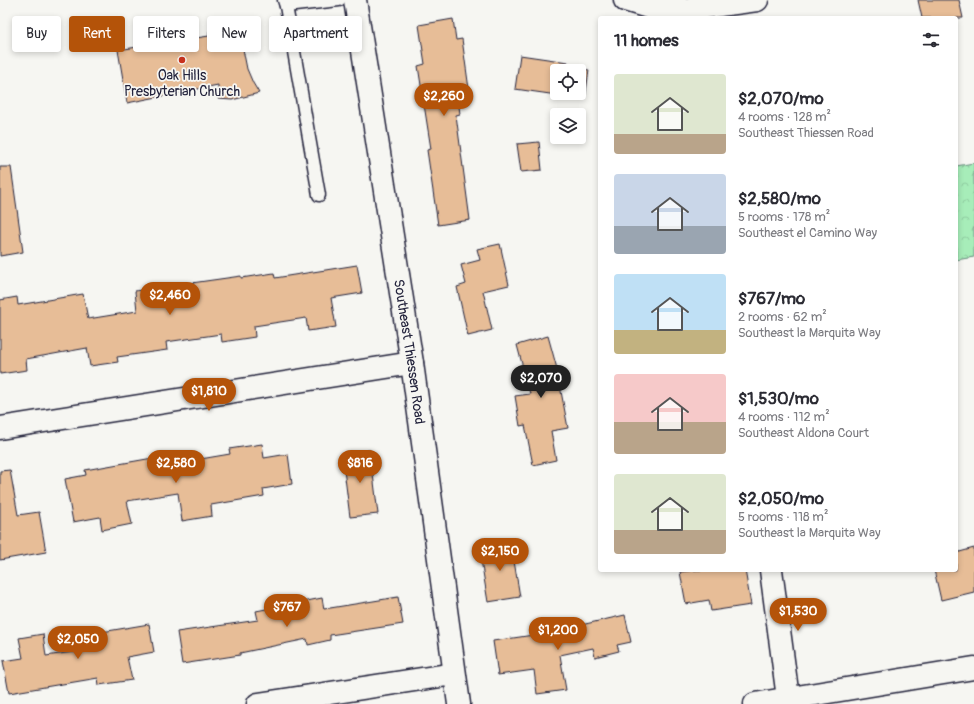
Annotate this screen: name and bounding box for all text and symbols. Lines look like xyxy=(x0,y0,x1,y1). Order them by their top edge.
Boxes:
chip: Buy xyxy=(12,16,61,52)
chip: Rent xyxy=(69,16,125,52)
chip: Filters xyxy=(133,16,199,52)
chip: New xyxy=(207,16,261,52)
chip: Apartment xyxy=(269,16,362,52)
icon: filters xyxy=(920,29,942,51)
text: 11 homes xyxy=(614,30,679,51)
marker: Oak Hills Presbyterian Church xyxy=(177,55,187,65)
map controls xyxy=(550,64,586,144)
button: locate xyxy=(550,64,586,100)
place label: Oak Hills Presbyterian Church xyxy=(124,67,240,100)
pin: $2,260 xyxy=(411,83,477,117)
text: $2,260 xyxy=(423,88,465,104)
text: $2,070/mo xyxy=(738,88,824,109)
icon: home xyxy=(646,90,694,138)
button: layers xyxy=(550,108,586,144)
text: 4 rooms · 128 m² xyxy=(738,109,831,125)
text: Southeast Thiessen Road xyxy=(738,125,874,141)
text: $2,580/mo xyxy=(738,188,821,209)
icon: home xyxy=(646,190,694,238)
text: 5 rooms · 178 m² xyxy=(738,209,830,225)
text: Southeast el Camino Way xyxy=(738,225,877,241)
street label: Southeast Thiessen Road xyxy=(390,278,428,426)
pin: $2,460 xyxy=(137,282,203,316)
text: $2,460 xyxy=(149,287,191,303)
text: $767/mo xyxy=(738,288,805,309)
icon: home xyxy=(646,290,694,338)
text: 2 rooms · 62 m² xyxy=(738,309,827,325)
text: Southeast la Marquita Way xyxy=(738,325,881,341)
pin: $2,070 xyxy=(508,365,574,399)
text: $2,070 xyxy=(520,370,562,386)
pin: $1,810 xyxy=(176,378,242,412)
text: $1,810 xyxy=(191,383,227,399)
text: $1,530/mo xyxy=(738,388,819,409)
icon: home xyxy=(646,390,694,438)
text: 4 rooms · 112 m² xyxy=(738,409,830,425)
text: Southeast Aldona Court xyxy=(738,425,869,441)
pin: $2,580 xyxy=(143,450,209,484)
pin: $816 xyxy=(336,450,384,484)
text: $2,580 xyxy=(156,455,196,471)
text: $816 xyxy=(347,455,373,471)
text: $2,050/mo xyxy=(738,488,824,509)
icon: home xyxy=(646,490,694,538)
text: 5 rooms · 118 m² xyxy=(738,509,828,525)
text: Southeast la Marquita Way xyxy=(738,525,881,541)
pin: $2,150 xyxy=(467,538,533,572)
text: $2,150 xyxy=(481,543,519,559)
pin: $767 xyxy=(263,594,311,628)
pin: $1,530 xyxy=(765,598,831,632)
text: $767 xyxy=(273,599,301,615)
text: $1,530 xyxy=(779,603,817,619)
pin: $1,200 xyxy=(525,617,591,651)
text: $1,200 xyxy=(538,622,578,638)
pin: $2,050 xyxy=(45,626,111,660)
text: $2,050 xyxy=(57,631,99,647)

